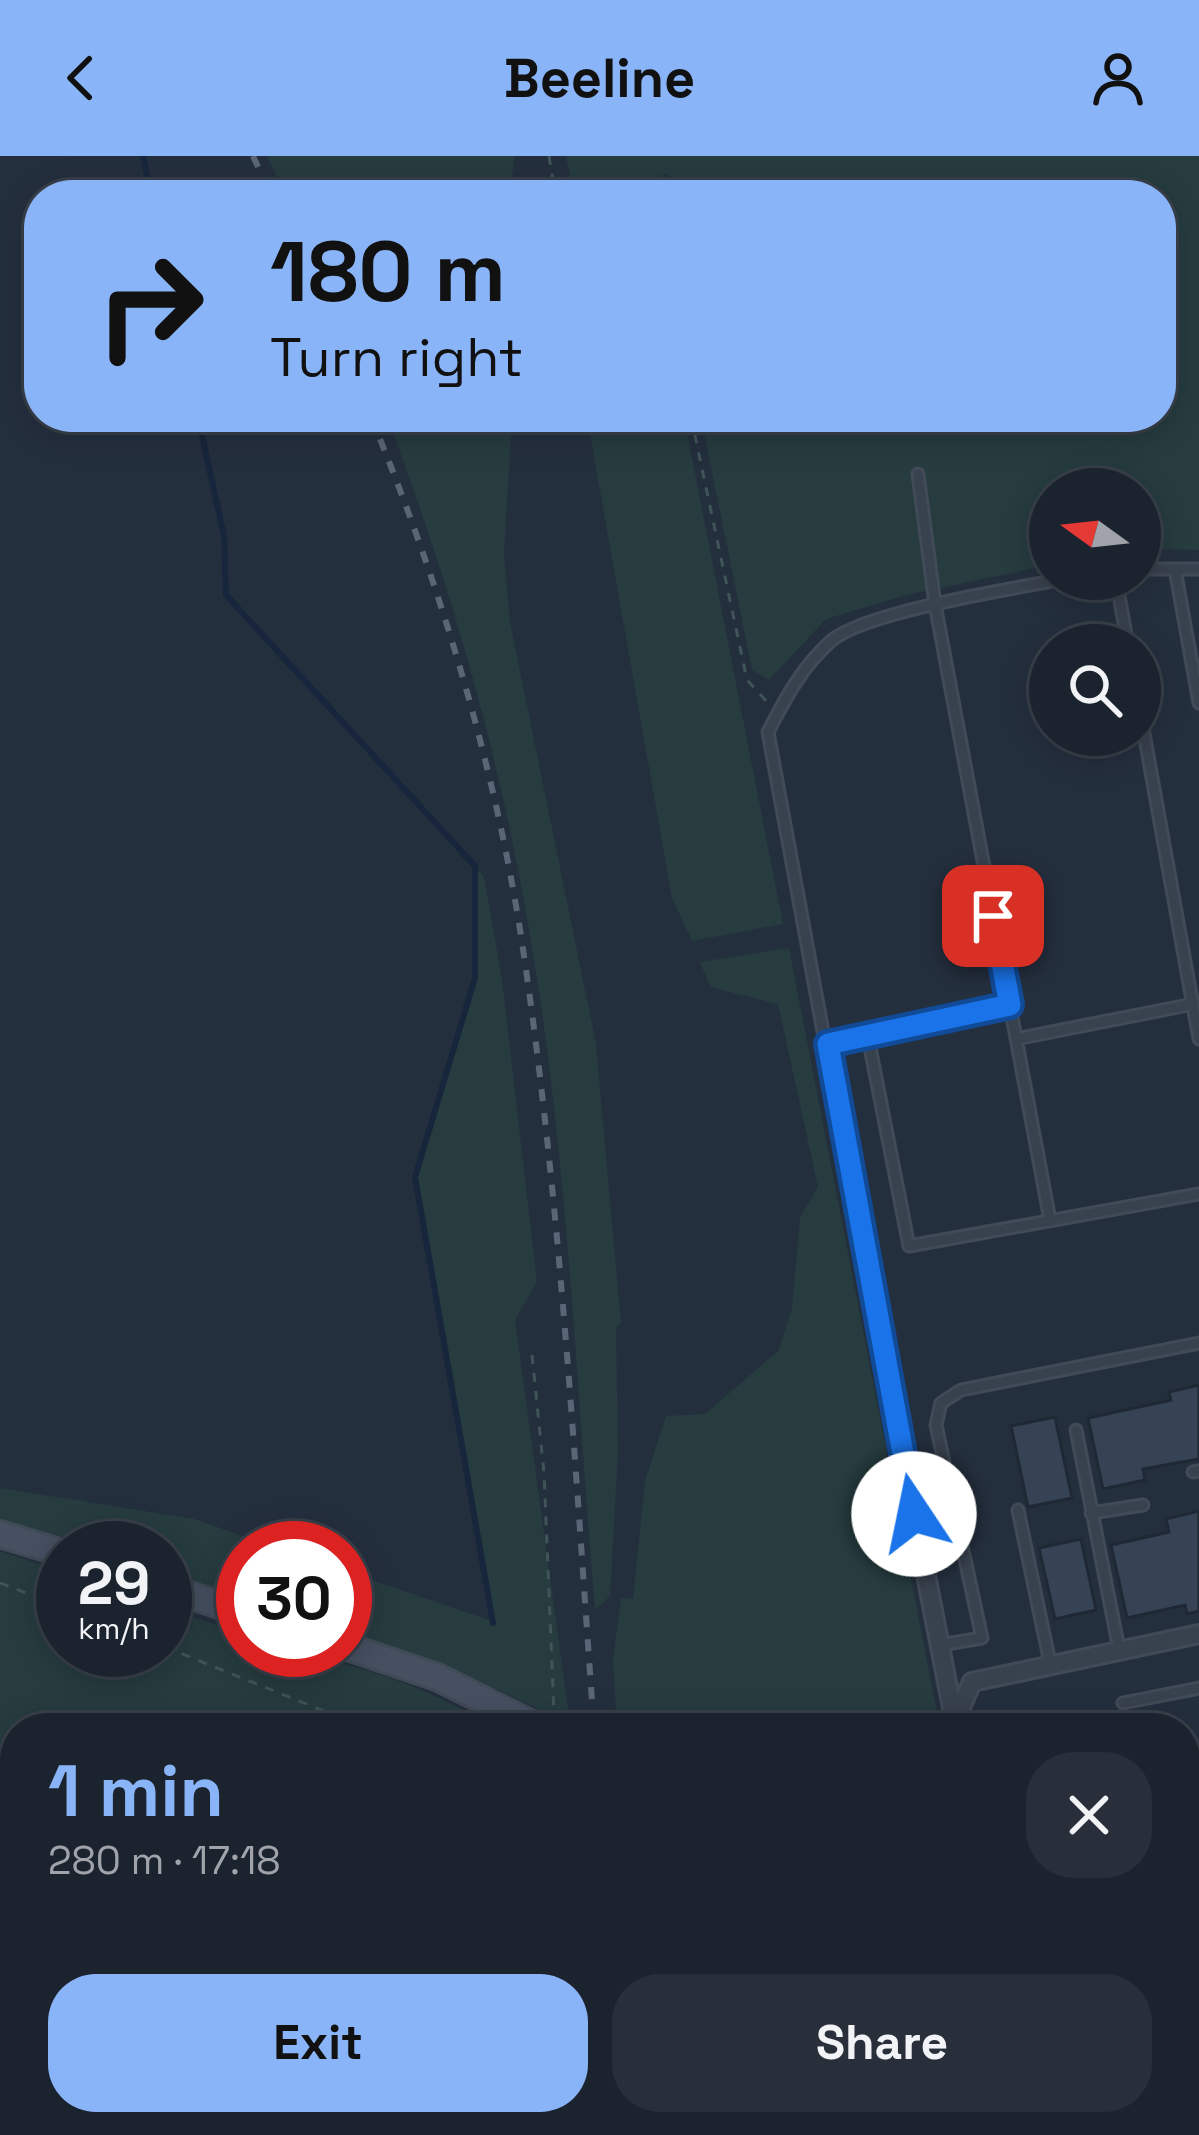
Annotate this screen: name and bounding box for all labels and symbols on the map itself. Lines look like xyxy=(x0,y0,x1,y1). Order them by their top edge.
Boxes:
north arrow xyxy=(1029,468,1161,600)
pin xyxy=(942,865,1044,967)
position arrow xyxy=(851,1451,977,1577)
speed limit sign: 30 xyxy=(216,1521,372,1677)

